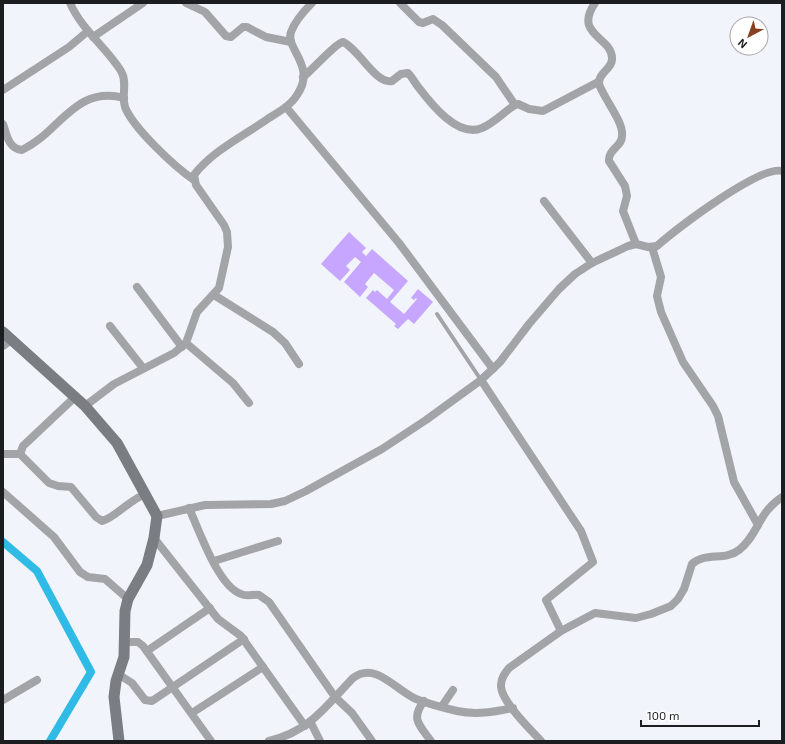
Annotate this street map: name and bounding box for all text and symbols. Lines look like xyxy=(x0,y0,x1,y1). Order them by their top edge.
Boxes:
north arrow xyxy=(729,16,769,56)
text: N xyxy=(735,36,749,51)
scale bar xyxy=(641,702,759,728)
text: 100 m xyxy=(647,708,679,722)

